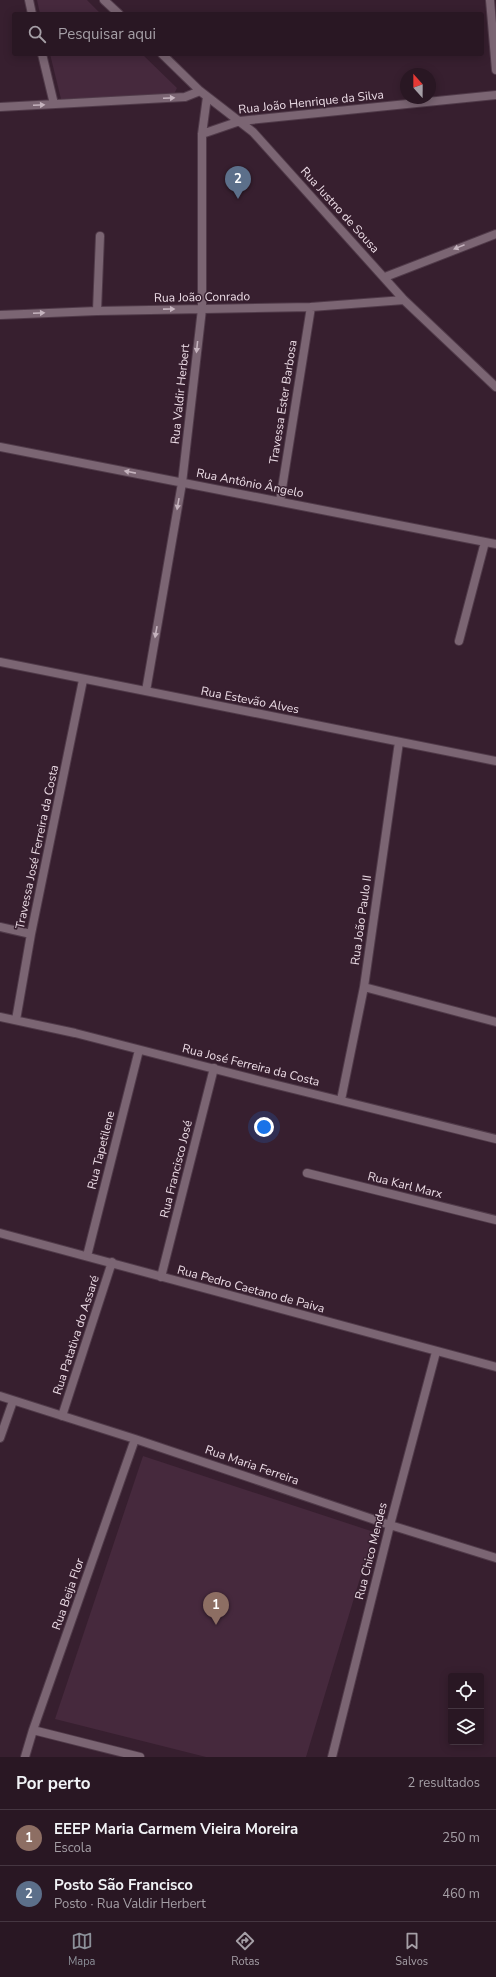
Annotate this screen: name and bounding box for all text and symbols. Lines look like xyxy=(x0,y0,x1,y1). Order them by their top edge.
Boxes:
search box xyxy=(12,12,484,56)
icon: search xyxy=(26,23,48,45)
text: Pesquisar aqui xyxy=(58,24,156,44)
north arrow xyxy=(400,68,436,104)
street label: Rua João Henrique da Silva xyxy=(238,86,384,118)
one-way arrow xyxy=(163,94,175,101)
one-way arrow xyxy=(33,101,45,108)
street label: Rua Justno de Sousa xyxy=(297,164,383,256)
pin: 2 xyxy=(225,166,251,199)
one-way arrow xyxy=(453,245,465,251)
street label: Rua João Conrado xyxy=(154,288,251,306)
one-way arrow xyxy=(163,306,176,312)
one-way arrow xyxy=(33,310,46,316)
street label: Travessa Ester Barbosa xyxy=(265,339,301,465)
one-way arrow xyxy=(194,341,200,353)
street label: Rua Valdir Herbert xyxy=(167,342,193,445)
street label: Rua Antônio Ângelo xyxy=(195,465,305,501)
one-way arrow xyxy=(124,469,136,475)
one-way arrow xyxy=(175,498,181,510)
one-way arrow xyxy=(153,626,159,638)
street label: Rua Estevão Alves xyxy=(199,683,301,717)
street label: Travessa José Ferreira da Costa xyxy=(12,764,62,930)
street label: Rua João Paulo II xyxy=(347,874,375,966)
street label: Rua José Ferreira da Costa xyxy=(181,1040,321,1090)
street label: Rua Tapetilene xyxy=(84,1109,118,1191)
your location xyxy=(254,1117,274,1137)
street label: Rua Francisco José xyxy=(156,1119,196,1219)
street label: Rua Karl Marx xyxy=(366,1168,445,1202)
street label: Rua Pedro Caetano de Paiva xyxy=(176,1262,326,1316)
street label: Rua Patativa do Assaré xyxy=(49,1273,103,1397)
street label: Rua Maria Ferreira xyxy=(203,1441,301,1489)
street label: Rua Chico Mendes xyxy=(351,1500,391,1601)
street label: Rua Beija Flor xyxy=(48,1555,88,1632)
pin: 1 xyxy=(203,1592,229,1625)
map controls xyxy=(448,1673,484,1745)
button: locate xyxy=(448,1673,484,1709)
button: layers xyxy=(448,1709,484,1745)
text: Por perto xyxy=(16,1772,91,1795)
text: 2 resultados xyxy=(408,1774,480,1792)
text: EEEP Maria Carmem Vieira Moreira xyxy=(54,1819,298,1839)
text: 1 xyxy=(25,1829,33,1847)
text: 250 m xyxy=(442,1829,480,1847)
text: Escola xyxy=(54,1839,92,1857)
text: Posto São Francisco xyxy=(54,1875,193,1895)
text: 2 xyxy=(25,1885,33,1903)
text: 460 m xyxy=(442,1885,480,1903)
text: Posto · Rua Valdir Herbert xyxy=(54,1895,206,1913)
tab: Mapa xyxy=(68,1930,95,1969)
tab: Rotas xyxy=(231,1930,260,1969)
tab: Salvos xyxy=(395,1930,428,1969)

